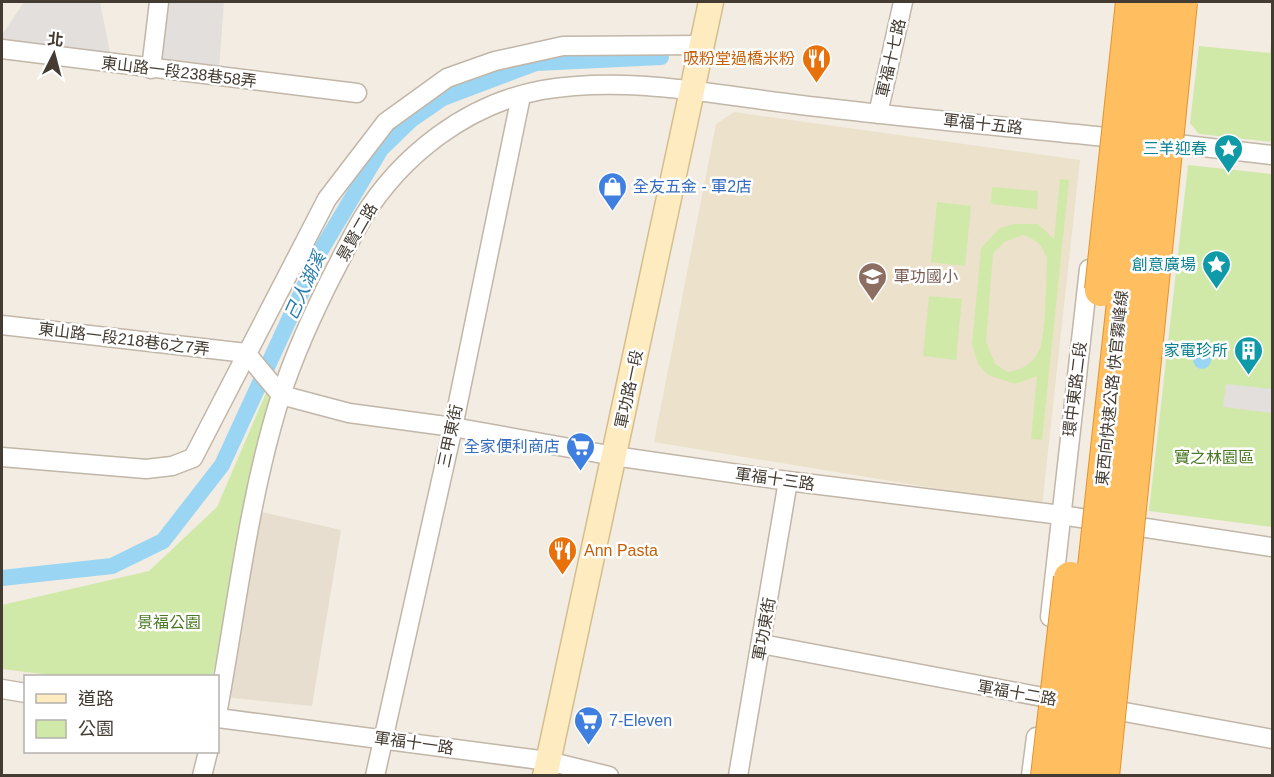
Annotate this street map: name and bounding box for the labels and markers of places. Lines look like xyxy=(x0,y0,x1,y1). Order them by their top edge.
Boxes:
restaurant icon: 吸粉堂過橋米粉 xyxy=(800,42,832,84)
place label: 吸粉堂過橋米粉 xyxy=(683,50,795,67)
place icon: 三羊迎春 xyxy=(1212,132,1244,174)
place label: 三羊迎春 xyxy=(1143,140,1207,157)
shop icon: 全友五金 - 軍2店 xyxy=(596,170,628,212)
place label: 全友五金 - 軍2店 xyxy=(633,178,752,195)
place icon: 創意廣場 xyxy=(1201,248,1233,290)
place label: 創意廣場 xyxy=(1132,256,1196,273)
school or university icon: 軍功國小 xyxy=(857,260,889,302)
place label: 軍功國小 xyxy=(894,268,958,285)
building icon: 家電珍所 xyxy=(1233,334,1265,376)
place label: 家電珍所 xyxy=(1164,341,1228,359)
supermarket icon: 全家便利商店 xyxy=(565,430,597,472)
place label: 全家便利商店 xyxy=(464,438,560,455)
restaurant icon: Ann Pasta xyxy=(547,534,579,576)
place label: Ann Pasta xyxy=(584,542,658,559)
supermarket icon: 7-Eleven xyxy=(572,704,604,746)
place label: 7-Eleven xyxy=(609,712,672,729)

